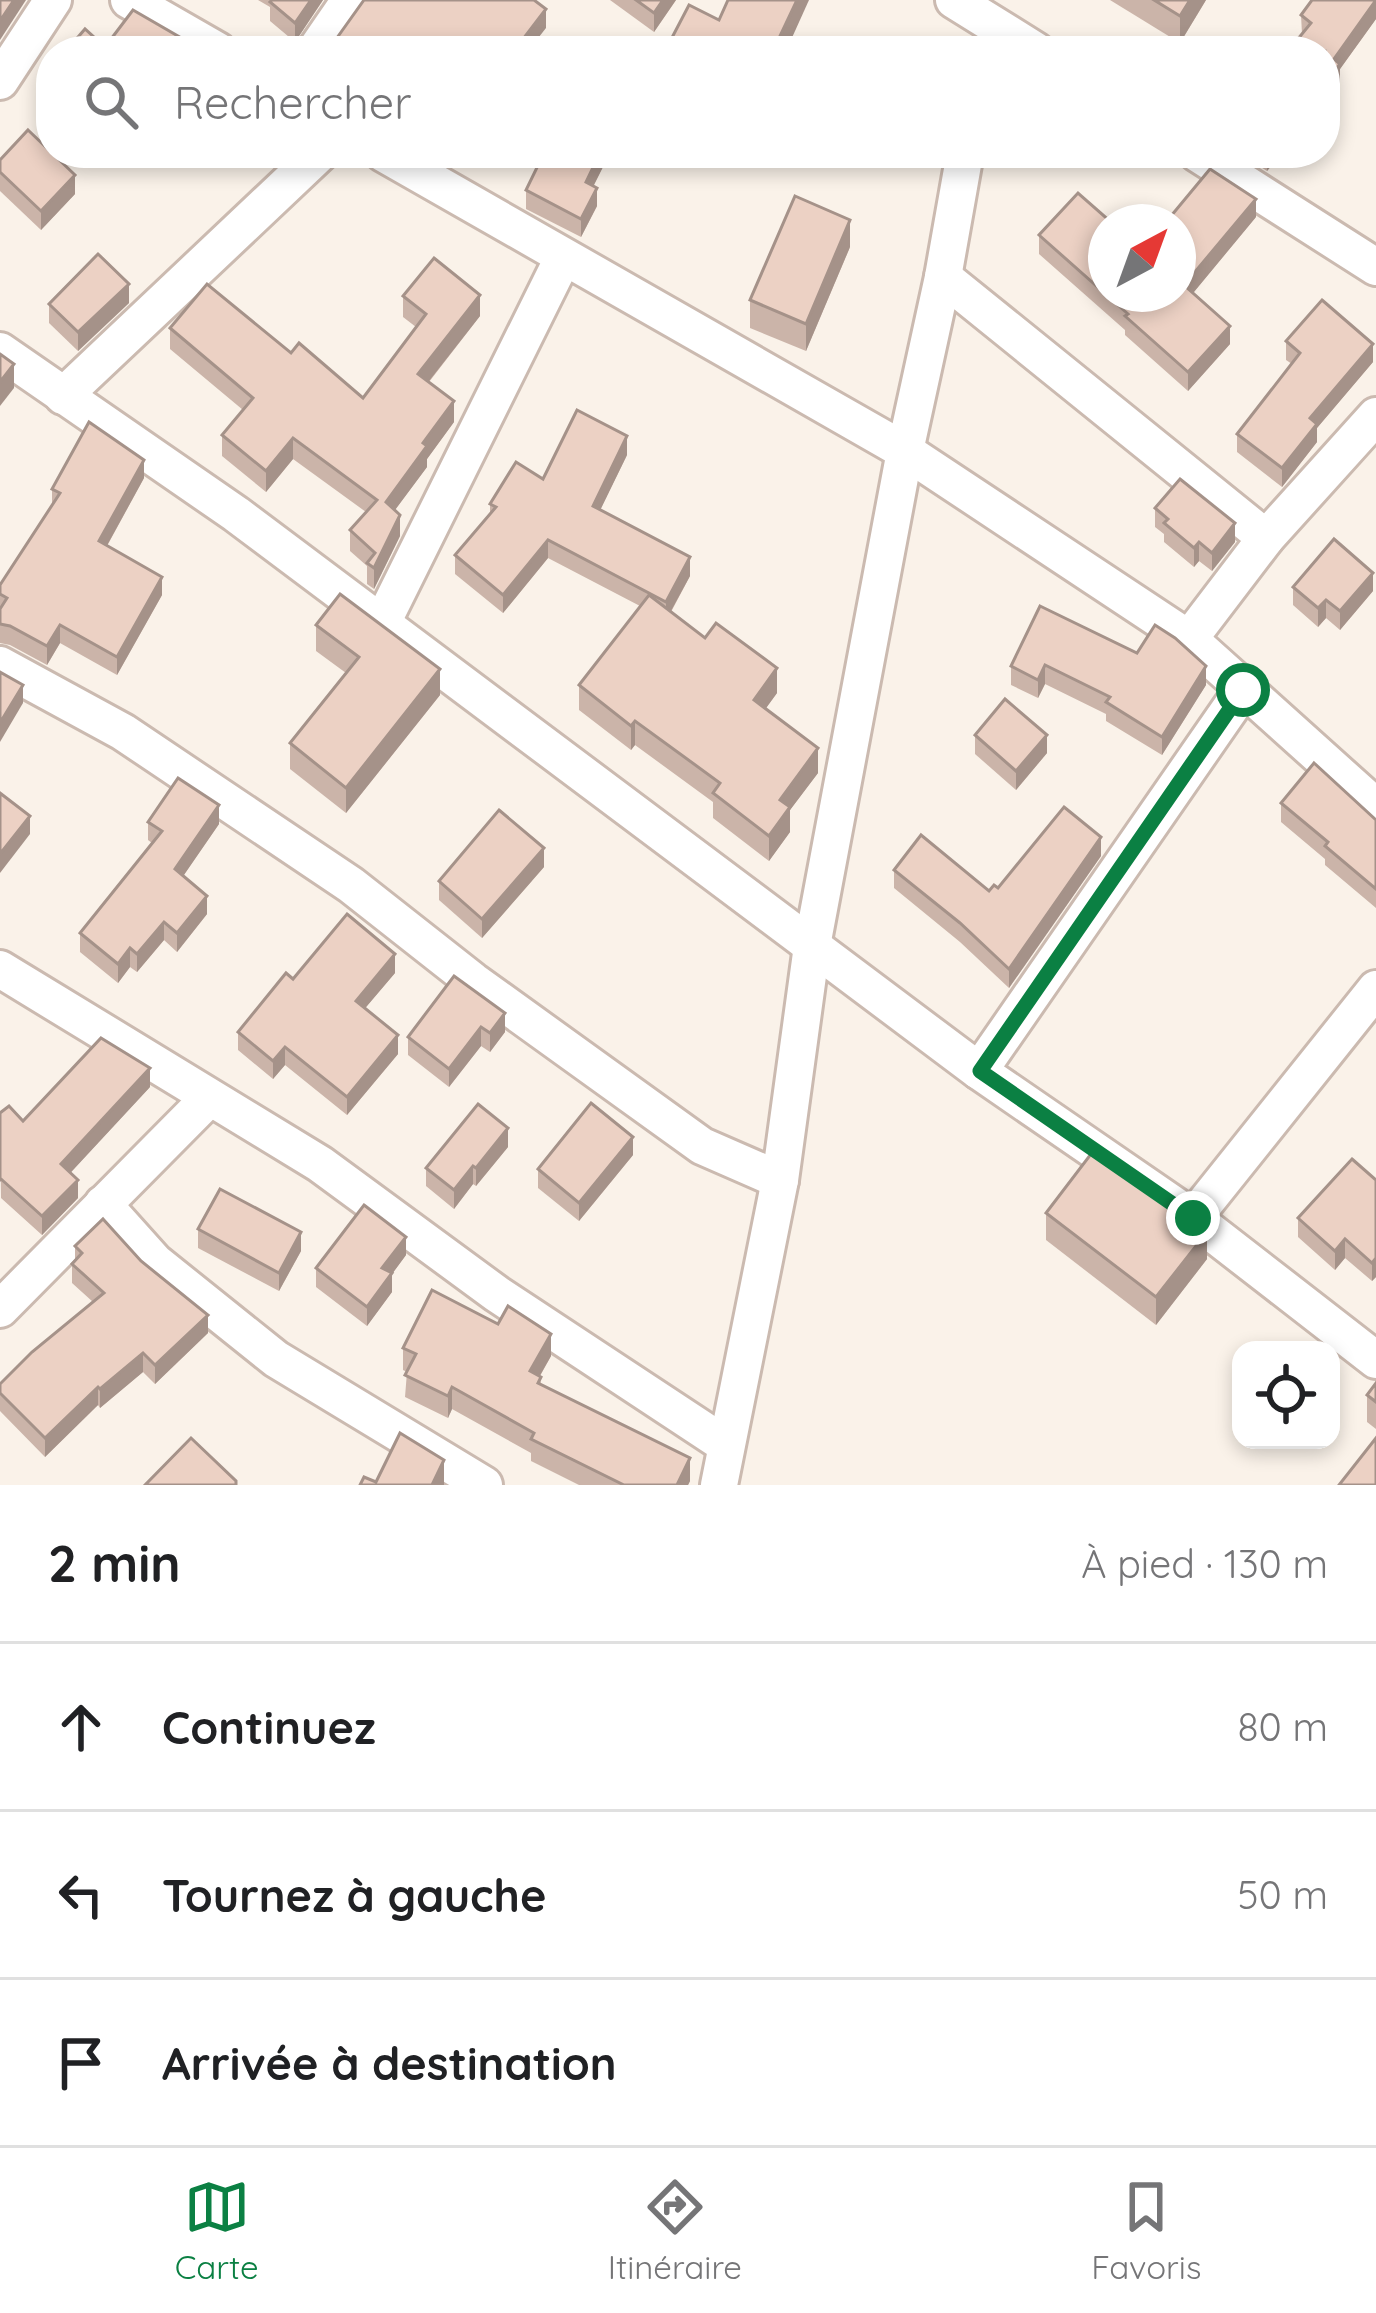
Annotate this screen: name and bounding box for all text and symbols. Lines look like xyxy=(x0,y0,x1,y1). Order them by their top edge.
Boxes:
search box xyxy=(36,36,1340,168)
icon: search xyxy=(78,69,144,135)
text: Rechercher xyxy=(174,74,412,130)
north arrow xyxy=(1088,204,1196,312)
route start xyxy=(1216,663,1270,717)
route end xyxy=(1166,1191,1220,1245)
map controls xyxy=(1232,1341,1340,1449)
button: locate xyxy=(1232,1341,1340,1449)
text: 2 min xyxy=(48,1531,181,1595)
text: À pied · 130 m xyxy=(1081,1539,1328,1588)
icon: ahead xyxy=(48,1694,114,1760)
text: Continuez xyxy=(162,1699,376,1755)
text: 80 m xyxy=(1238,1702,1328,1751)
icon: left xyxy=(48,1862,114,1928)
text: Tournez à gauche xyxy=(162,1867,546,1923)
text: 50 m xyxy=(1237,1870,1328,1919)
icon: arrive xyxy=(48,2030,114,2096)
text: Arrivée à destination xyxy=(162,2035,617,2091)
tab: Carte xyxy=(175,2174,259,2287)
tab: Itinéraire xyxy=(608,2174,742,2287)
tab: Favoris xyxy=(1091,2174,1201,2287)

